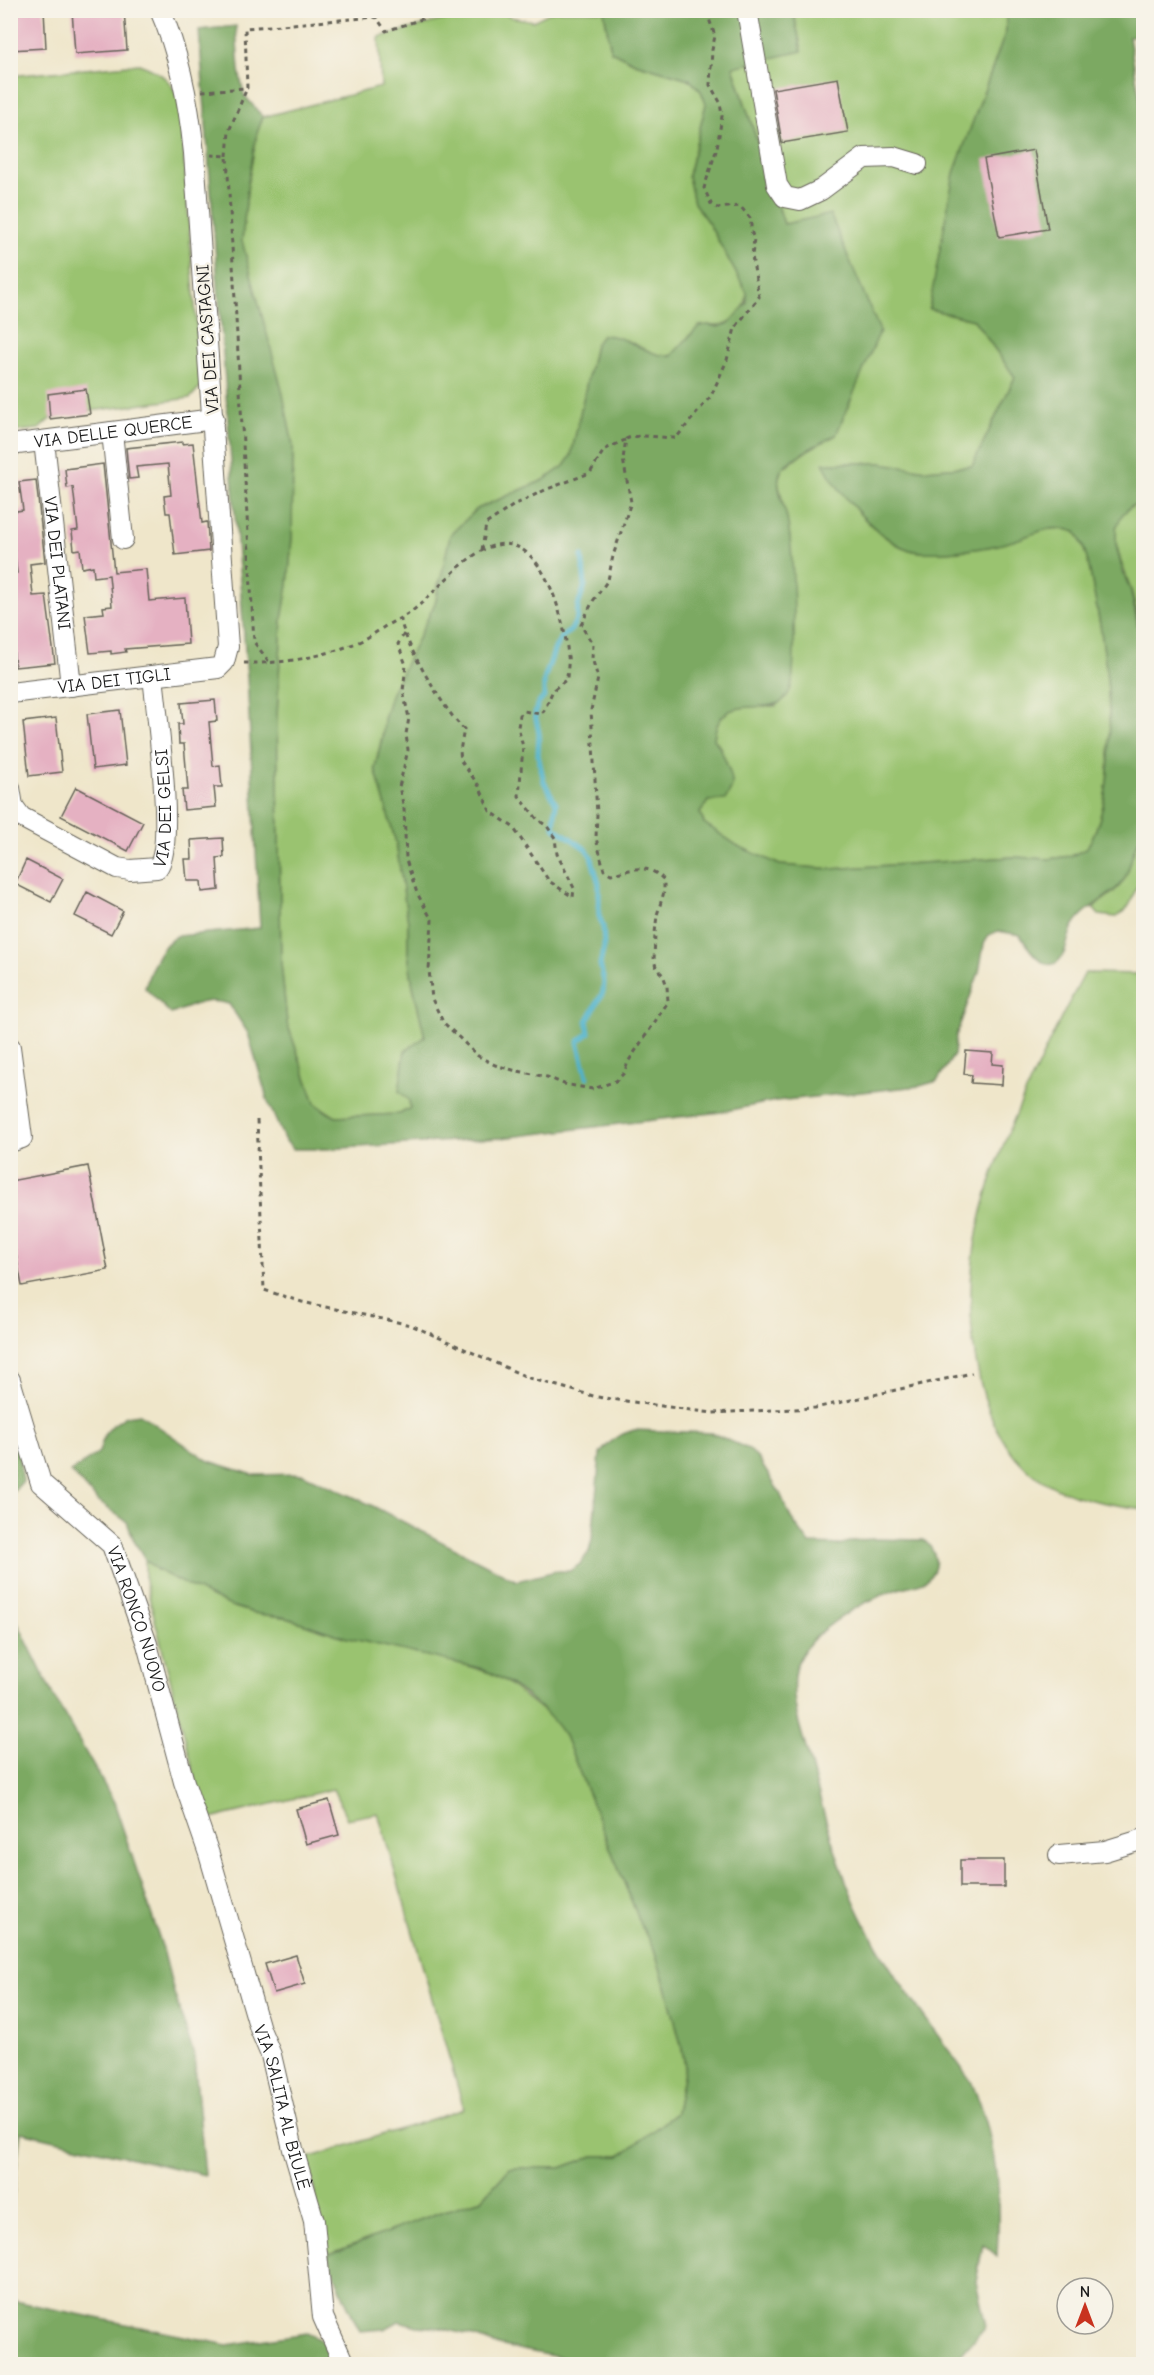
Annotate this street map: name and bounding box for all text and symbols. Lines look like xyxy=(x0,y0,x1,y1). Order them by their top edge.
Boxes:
street label: VIA DEI CASTAGNI xyxy=(192,264,224,414)
street label: VIA DELLE QUERCE xyxy=(33,411,193,452)
street label: VIA DEI PLATANI xyxy=(40,496,75,631)
street label: VIA DEI TIGLI xyxy=(57,663,172,698)
street label: VIA DEI GELSI xyxy=(149,748,176,870)
street label: VIA RONCO NUOVO xyxy=(103,1544,170,1694)
street label: VIA SALITA AL BIULÈ xyxy=(249,2022,316,2192)
north arrow xyxy=(1055,2276,1115,2336)
text: N xyxy=(1080,2283,1090,2301)

